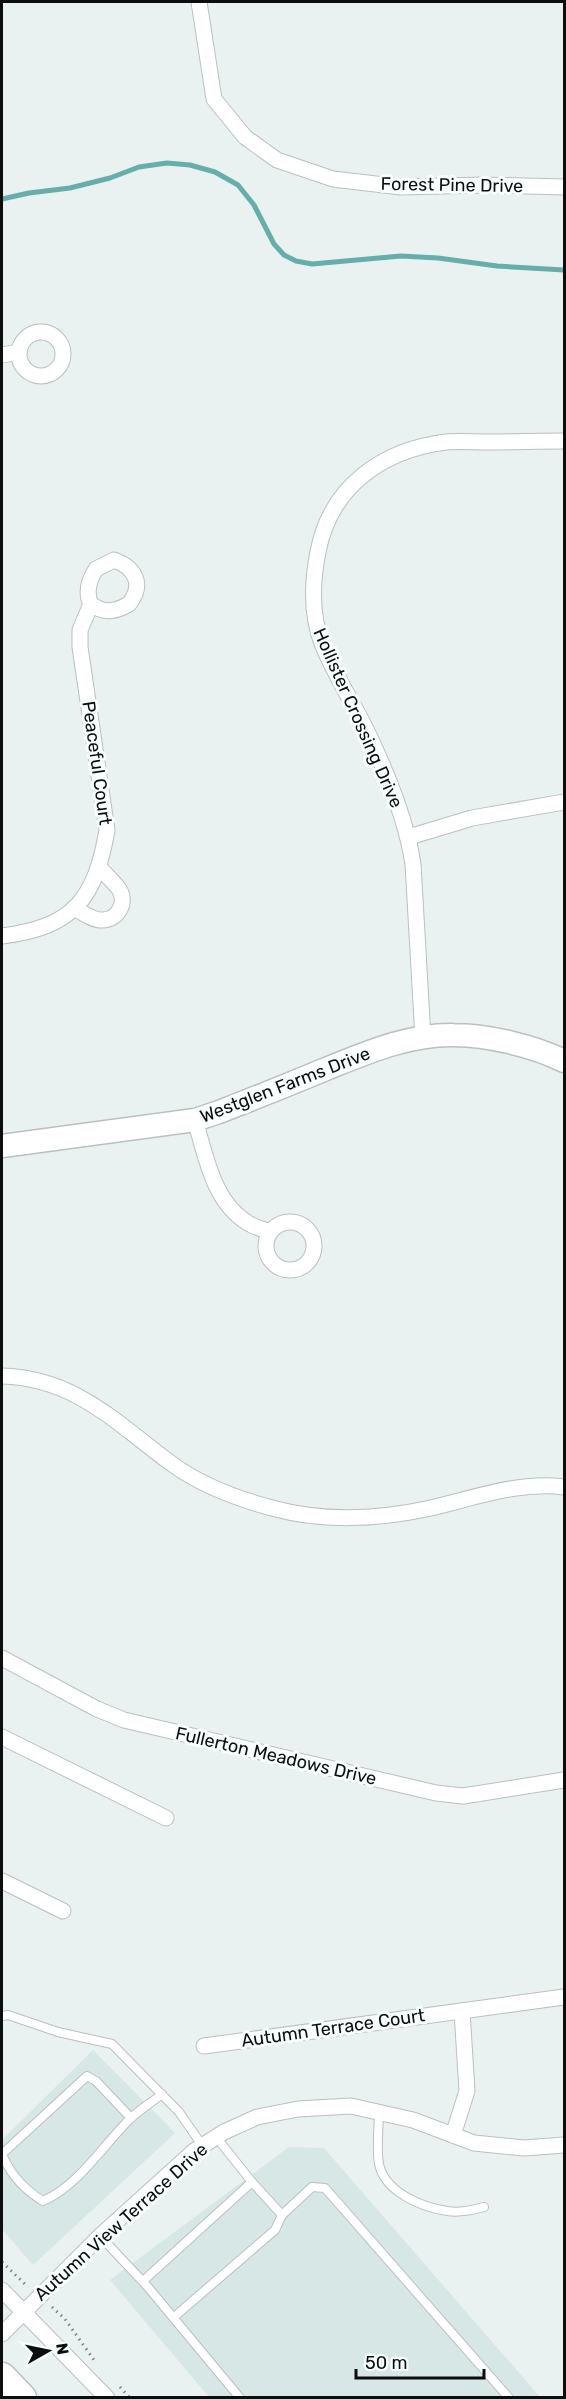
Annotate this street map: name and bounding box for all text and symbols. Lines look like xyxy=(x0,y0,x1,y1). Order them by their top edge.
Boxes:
street label: Forest Pine Drive xyxy=(380,173,524,197)
street label: Hollister Crossing Drive xyxy=(308,625,408,811)
street label: Peaceful Court xyxy=(77,700,117,826)
street label: Westglen Farms Drive xyxy=(197,1042,373,1128)
street label: Fullerton Meadows Drive xyxy=(173,1722,379,1790)
street label: Autumn Terrace Court xyxy=(240,2004,426,2052)
street label: Autumn View Terrace Drive xyxy=(30,2138,212,2306)
north arrow xyxy=(18,2321,78,2381)
text: N xyxy=(52,2342,73,2356)
scale bar xyxy=(356,2342,484,2380)
text: 50 m xyxy=(365,2352,408,2374)

